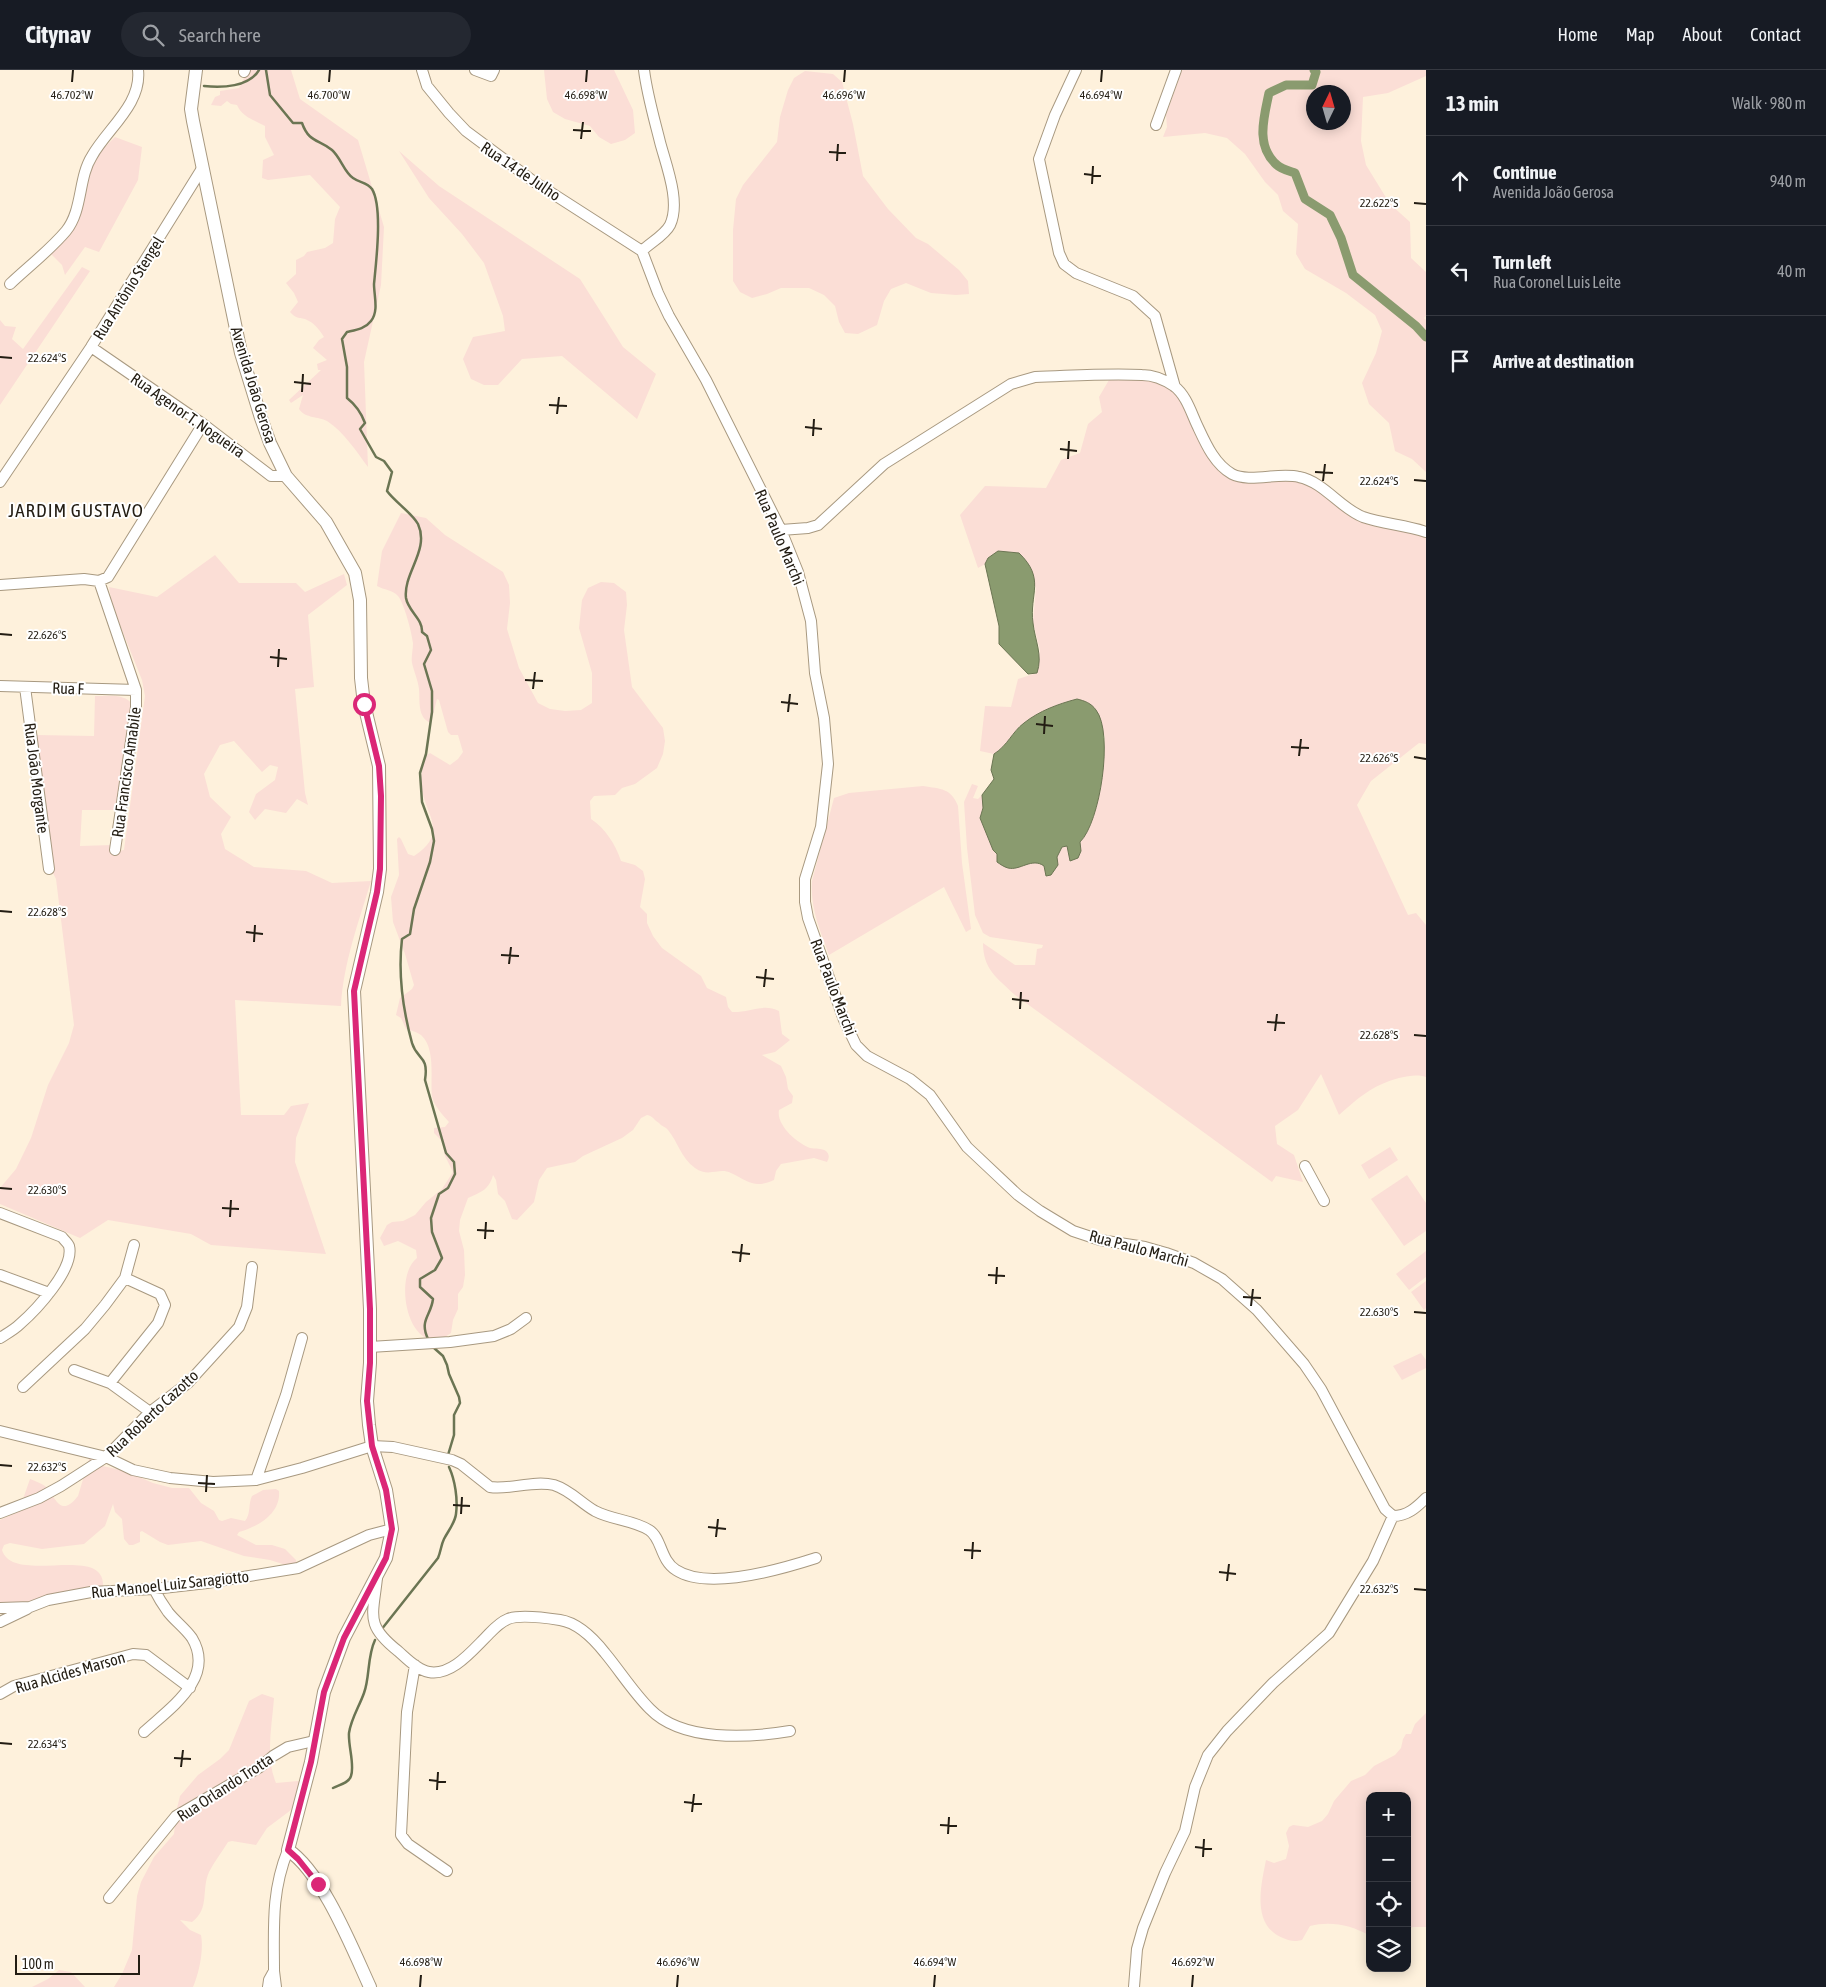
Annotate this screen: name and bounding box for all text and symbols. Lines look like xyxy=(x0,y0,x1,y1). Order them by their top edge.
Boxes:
search box xyxy=(121,12,471,57)
text: Citynav xyxy=(25,21,91,48)
icon: search xyxy=(139,21,167,49)
text: Search here xyxy=(179,24,261,46)
text: Home xyxy=(1558,24,1598,45)
text: Map xyxy=(1626,24,1655,45)
text: About xyxy=(1683,24,1722,45)
text: Contact xyxy=(1750,24,1801,45)
north arrow xyxy=(1306,85,1351,130)
text: 46.702°W xyxy=(51,88,93,102)
text: 46.700°W xyxy=(308,88,350,102)
text: 46.698°W xyxy=(565,88,607,102)
text: 46.696°W xyxy=(823,88,865,102)
text: 46.694°W xyxy=(1080,88,1122,102)
text: 13 min xyxy=(1446,91,1499,115)
text: Walk · 980 m xyxy=(1732,94,1806,112)
street label: Rua 14 de Julho xyxy=(478,138,564,204)
text: Continue xyxy=(1493,161,1557,183)
icon: ahead xyxy=(1446,167,1474,195)
text: 940 m xyxy=(1770,172,1806,190)
text: Avenida João Gerosa xyxy=(1493,183,1614,201)
text: 22.622°S xyxy=(1360,196,1398,210)
street label: Rua Antônio Stengel xyxy=(89,232,168,343)
text: Turn left xyxy=(1493,251,1551,273)
icon: left xyxy=(1446,257,1474,285)
text: 40 m xyxy=(1777,262,1806,280)
text: Rua Coronel Luis Leite xyxy=(1493,273,1621,291)
street label: Avenida João Gerosa xyxy=(228,324,280,446)
icon: arrive xyxy=(1446,347,1474,375)
text: Arrive at destination xyxy=(1493,350,1634,372)
text: 22.624°S xyxy=(28,351,66,365)
street label: Rua Agenor T. Nogueira xyxy=(127,369,248,462)
text: 22.624°S xyxy=(1360,474,1398,488)
street label: Rua Paulo Marchi xyxy=(752,486,808,588)
district label: JARDIM GUSTAVO xyxy=(8,499,144,521)
text: 22.626°S xyxy=(28,628,66,642)
street label: Rua F xyxy=(52,678,85,698)
route start xyxy=(353,693,376,716)
street label: Rua Francisco Amabile xyxy=(108,706,144,838)
street label: Rua João Morgante xyxy=(20,722,53,834)
text: 22.626°S xyxy=(1360,751,1398,765)
text: 22.628°S xyxy=(28,905,66,919)
street label: Rua Paulo Marchi xyxy=(807,936,861,1038)
text: 22.628°S xyxy=(1360,1028,1398,1042)
text: 22.630°S xyxy=(28,1183,66,1197)
street label: Rua Paulo Marchi xyxy=(1087,1226,1191,1270)
text: 22.630°S xyxy=(1360,1305,1398,1319)
street label: Rua Roberto Cazotto xyxy=(102,1366,202,1460)
text: 22.632°S xyxy=(28,1460,66,1474)
street label: Rua Manoel Luiz Saragiotto xyxy=(90,1567,250,1602)
text: 22.632°S xyxy=(1360,1582,1398,1596)
street label: Rua Alcides Marson xyxy=(13,1648,127,1696)
text: 22.634°S xyxy=(28,1737,66,1751)
street label: Rua Orlando Trotta xyxy=(173,1749,277,1825)
map controls xyxy=(1366,1792,1411,1972)
button: + xyxy=(1366,1792,1411,1837)
button: − xyxy=(1366,1837,1411,1882)
route end xyxy=(307,1873,330,1896)
button: locate xyxy=(1366,1882,1411,1927)
button: layers xyxy=(1366,1927,1411,1972)
scale bar xyxy=(15,1952,140,1975)
text: 46.698°W xyxy=(400,1955,442,1969)
text: 46.696°W xyxy=(657,1955,699,1969)
text: 46.694°W xyxy=(914,1955,956,1969)
text: 46.692°W xyxy=(1172,1955,1214,1969)
text: 100 m xyxy=(22,1956,54,1972)

